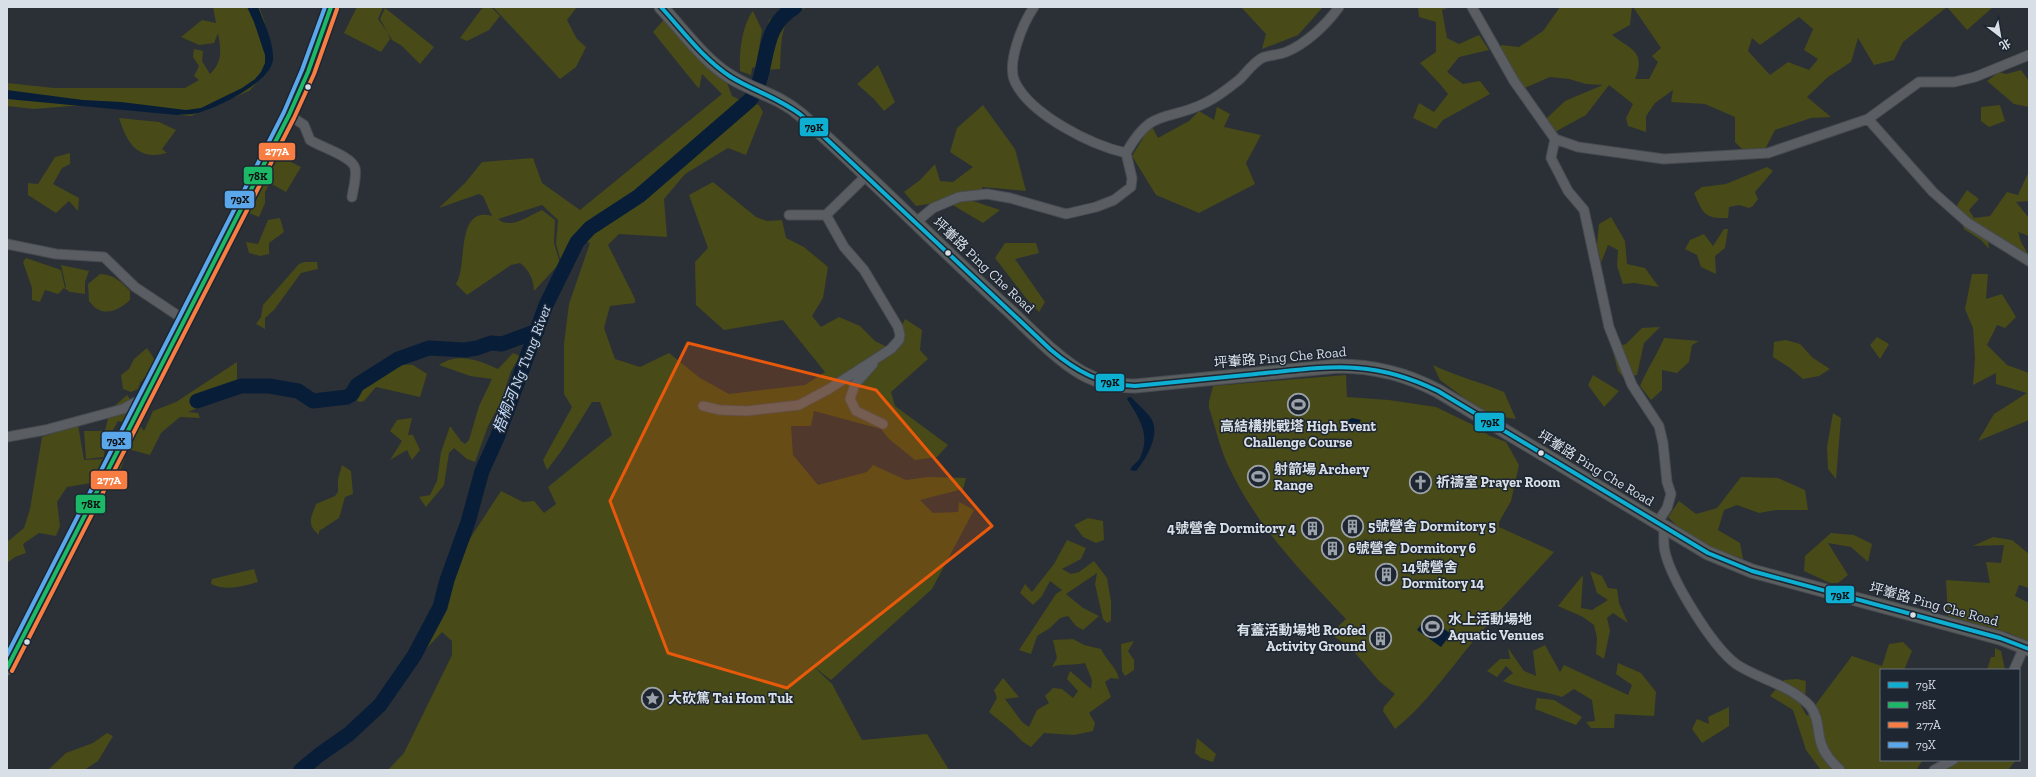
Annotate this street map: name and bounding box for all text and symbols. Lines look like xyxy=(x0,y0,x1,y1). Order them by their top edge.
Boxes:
north arrow xyxy=(1980,16,2020,56)
text: 北 xyxy=(1997,36,2013,53)
unlabelled marker xyxy=(303,82,313,92)
line badge: 79K xyxy=(799,117,829,137)
text: 79K xyxy=(805,121,824,134)
line badge: 277A xyxy=(258,142,296,161)
text: 277A xyxy=(265,145,289,158)
line badge: 78K xyxy=(243,166,273,185)
text: 78K xyxy=(249,170,268,183)
line badge: 79X xyxy=(224,190,255,209)
text: 79X xyxy=(231,193,250,206)
street label: 坪輋路 Ping Che Road xyxy=(929,214,1038,317)
unlabelled marker xyxy=(943,248,953,258)
water label: 梧桐河 Ng Tung River xyxy=(489,301,555,436)
street label: 坪輋路 Ping Che Road xyxy=(1213,343,1347,372)
line badge: 79K xyxy=(1095,373,1125,392)
text: 79K xyxy=(1101,376,1120,389)
sports icon: 高結構挑戰塔 High Event Challenge Course xyxy=(1285,391,1311,417)
line badge: 79K xyxy=(1474,412,1505,432)
text: 79K xyxy=(1481,416,1500,429)
place label: 高結構挑戰塔 High Event Challenge Course xyxy=(1220,418,1377,451)
street label: 坪輋路 Ping Che Road xyxy=(1534,427,1657,510)
line badge: 79X xyxy=(101,431,132,450)
text: 79X xyxy=(107,435,126,448)
unlabelled marker xyxy=(1536,448,1546,458)
place label: 射箭場 Archery Range xyxy=(1274,461,1370,494)
sports icon: 射箭場 Archery Range xyxy=(1245,464,1271,490)
church icon: 祈禱室 Prayer Room xyxy=(1407,469,1433,495)
line badge: 277A xyxy=(90,470,128,490)
text: 277A xyxy=(97,474,121,487)
place label: 祈禱室 Prayer Room xyxy=(1436,474,1561,491)
line badge: 78K xyxy=(75,494,106,514)
text: 78K xyxy=(82,498,101,511)
building icon: 5號營舍 Dormitory 5 xyxy=(1340,513,1366,539)
building icon: 4號營舍 Dormitory 4 xyxy=(1299,515,1325,541)
place label: 5號營舍 Dormitory 5 xyxy=(1368,518,1496,535)
place label: 4號營舍 Dormitory 4 xyxy=(1167,520,1296,537)
building icon: 6號營舍 Dormitory 6 xyxy=(1320,535,1346,561)
place label: 6號營舍 Dormitory 6 xyxy=(1348,540,1477,557)
place label: 14號營舍 Dormitory 14 xyxy=(1402,559,1484,592)
building icon: 14號營舍 Dormitory 14 xyxy=(1374,562,1400,588)
street label: 坪輋路 Ping Che Road xyxy=(1868,579,2000,630)
line badge: 79K xyxy=(1825,585,1855,604)
text: 79K xyxy=(1831,589,1850,602)
unlabelled marker xyxy=(1908,610,1918,620)
place label: 水上活動場地 Aquatic Venues xyxy=(1448,611,1544,644)
sports icon: 水上活動場地 Aquatic Venues xyxy=(1420,614,1446,640)
place label: 有蓋活動場地 Roofed Activity Ground xyxy=(1236,622,1366,655)
building icon: 有蓋活動場地 Roofed Activity Ground xyxy=(1368,625,1394,651)
unlabelled marker xyxy=(22,637,32,647)
legend xyxy=(1880,669,2020,761)
text: 79K xyxy=(1916,678,1936,692)
place icon: 大砍篤 Tai Hom Tuk xyxy=(639,685,665,711)
place label: 大砍篤 Tai Hom Tuk xyxy=(668,690,793,707)
text: 78K xyxy=(1916,698,1936,712)
text: 277A xyxy=(1916,718,1941,732)
text: 79X xyxy=(1916,738,1936,752)

